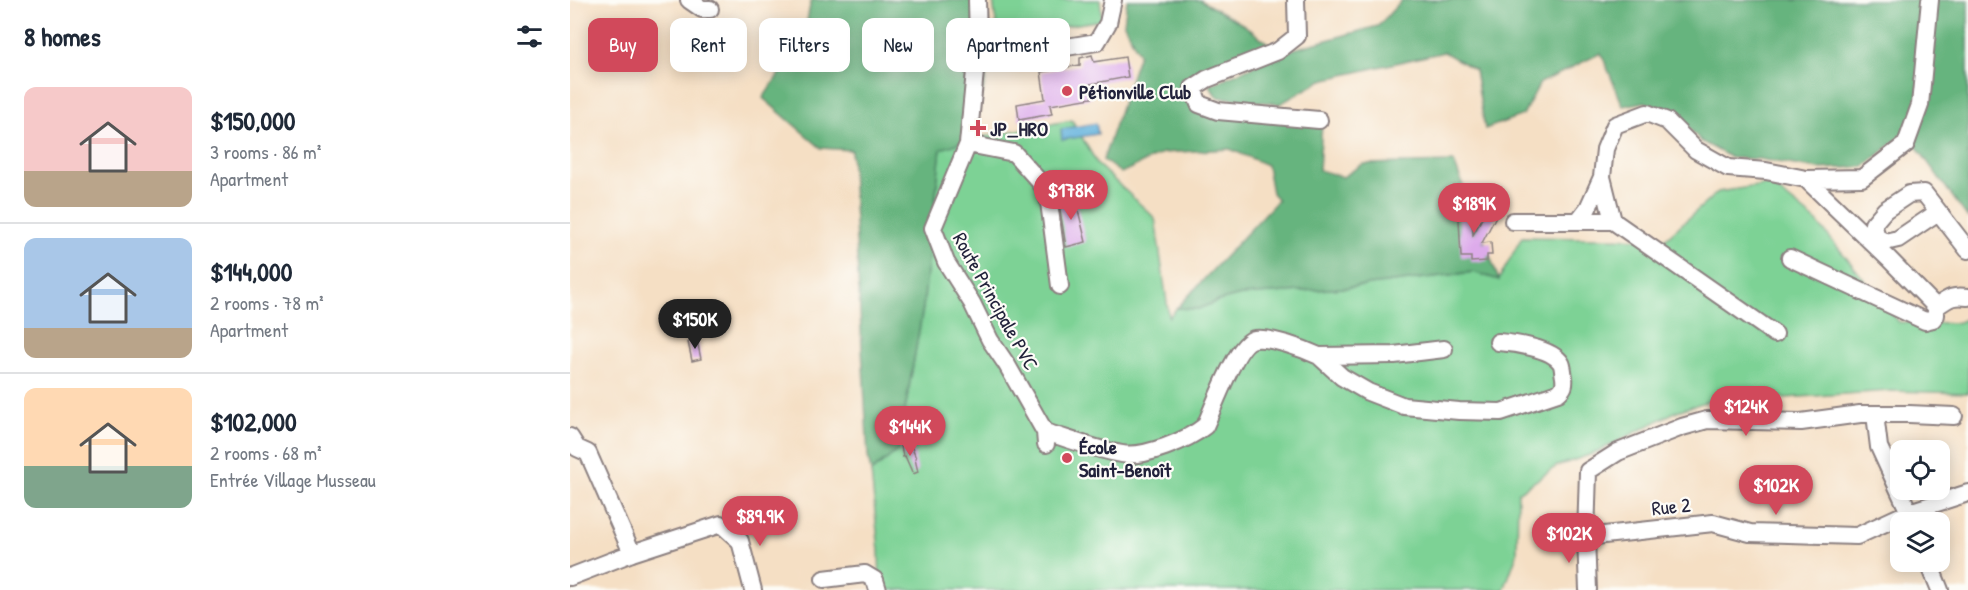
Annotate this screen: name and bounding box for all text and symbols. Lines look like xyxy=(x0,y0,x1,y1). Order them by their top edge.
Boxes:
chip: Buy xyxy=(588,18,658,72)
chip: Rent xyxy=(670,18,747,72)
chip: Filters xyxy=(759,18,850,72)
chip: New xyxy=(862,18,934,72)
chip: Apartment xyxy=(946,18,1070,72)
text: 8 homes xyxy=(24,19,101,54)
icon: filters xyxy=(513,20,546,53)
place label: Pétionville Club xyxy=(1079,78,1191,105)
marker: Pétionville Club xyxy=(1060,84,1074,98)
text: $150,000 xyxy=(210,103,295,138)
icon: home xyxy=(72,111,144,183)
place label: JP_HRO xyxy=(990,115,1048,142)
marker: JP_HRO xyxy=(971,121,985,135)
text: 3 rooms · 86 m² xyxy=(210,138,321,165)
text: Apartment xyxy=(210,165,288,192)
pin: $178K xyxy=(1029,170,1113,221)
text: $178K xyxy=(1048,176,1094,203)
pin: $189K xyxy=(1432,183,1516,234)
text: $189K xyxy=(1452,189,1496,216)
street label: Route Principale PVC xyxy=(947,227,1045,375)
text: $144,000 xyxy=(210,254,292,289)
icon: home xyxy=(72,262,144,334)
text: 2 rooms · 78 m² xyxy=(210,289,324,316)
pin: $150K xyxy=(653,299,737,350)
text: $150K xyxy=(672,305,718,332)
text: Apartment xyxy=(210,316,288,343)
pin: $124K xyxy=(1704,386,1788,437)
text: $124K xyxy=(1724,392,1768,419)
text: $102,000 xyxy=(210,404,297,439)
pin: $144K xyxy=(868,406,952,457)
icon: home xyxy=(72,412,144,484)
text: $144K xyxy=(889,412,931,439)
place label: École Saint-Benoît xyxy=(1079,433,1172,483)
text: 2 rooms · 68 m² xyxy=(210,439,322,466)
map controls xyxy=(1890,440,1950,572)
button: locate xyxy=(1890,440,1950,500)
marker: École Saint-Benoît xyxy=(1060,451,1074,465)
pin: $102K xyxy=(1734,465,1818,516)
text: Entrée Village Musseau xyxy=(210,466,376,493)
text: $102K xyxy=(1753,471,1799,498)
street label: Rue 2 xyxy=(1650,490,1692,521)
pin: $89.9K xyxy=(711,496,809,547)
text: $89.9K xyxy=(736,502,784,529)
button: layers xyxy=(1890,512,1950,572)
pin: $102K xyxy=(1527,513,1611,564)
text: $102K xyxy=(1546,519,1592,546)

